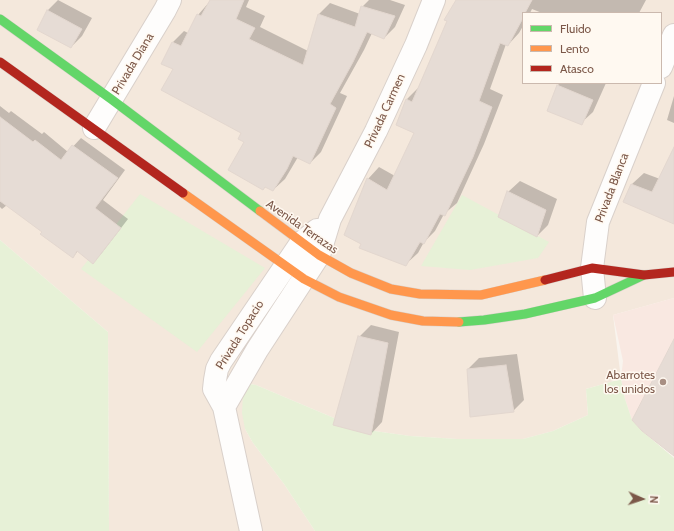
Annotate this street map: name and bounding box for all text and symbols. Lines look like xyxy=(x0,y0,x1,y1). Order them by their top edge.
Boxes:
legend xyxy=(522,12,662,84)
text: Fluido xyxy=(560,21,591,36)
street label: Privada Diana xyxy=(109,31,157,97)
text: Lento xyxy=(560,41,589,56)
text: Atasco xyxy=(560,61,594,76)
street label: Privada Carmen xyxy=(362,72,408,150)
street label: Privada Blanca xyxy=(592,151,632,225)
street label: Avenida Terrazas xyxy=(263,197,341,257)
street label: Privada Topacio xyxy=(213,298,267,372)
place label: Abarrotes los unidos xyxy=(604,368,655,396)
marker: Abarrotes los unidos xyxy=(658,377,668,387)
north arrow xyxy=(622,479,662,519)
text: N xyxy=(647,495,661,504)

